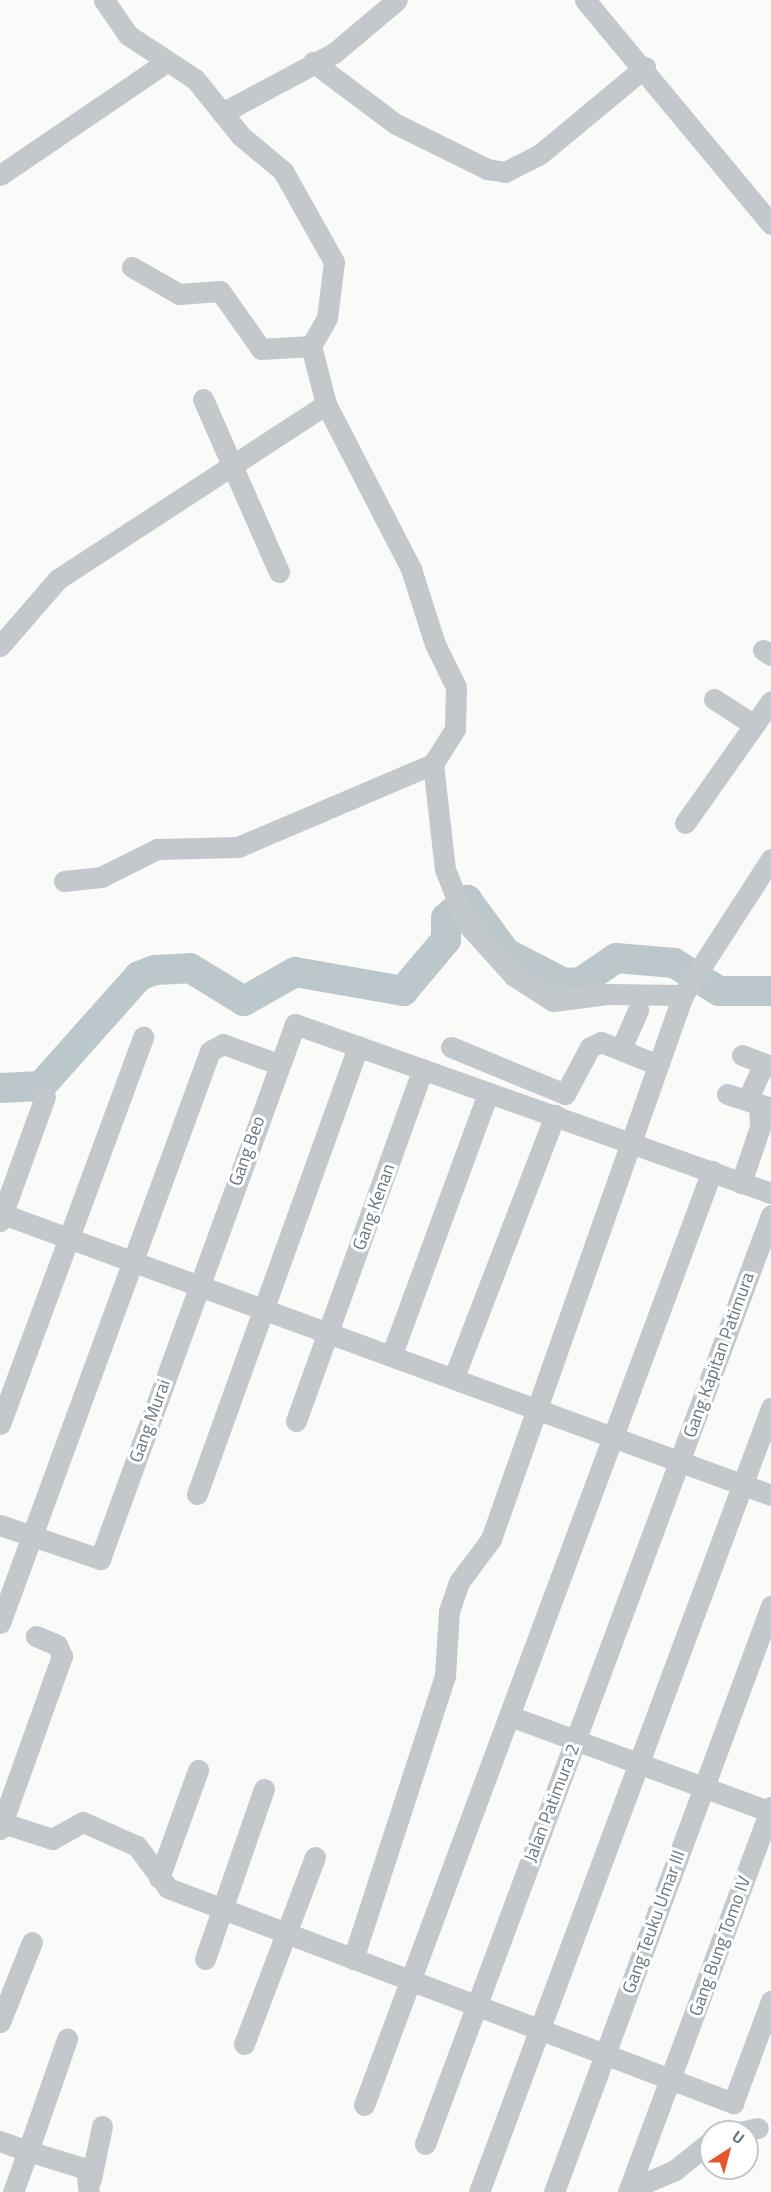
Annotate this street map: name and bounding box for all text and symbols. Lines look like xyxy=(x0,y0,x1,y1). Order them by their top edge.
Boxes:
street label: Gang Beo xyxy=(224,1113,270,1189)
street label: Gang Kenan xyxy=(348,1161,400,1253)
street label: Gang Kapitan Patimura xyxy=(679,1269,759,1441)
street label: Gang Murai xyxy=(125,1377,175,1465)
street label: Jalan Patimura 2 xyxy=(520,1741,584,1865)
street label: Gang Teuku Umar III xyxy=(618,1847,690,1997)
street label: Gang Bung Tomo IV xyxy=(685,1873,755,2019)
north arrow xyxy=(699,2120,759,2180)
text: U xyxy=(727,2124,750,2150)

